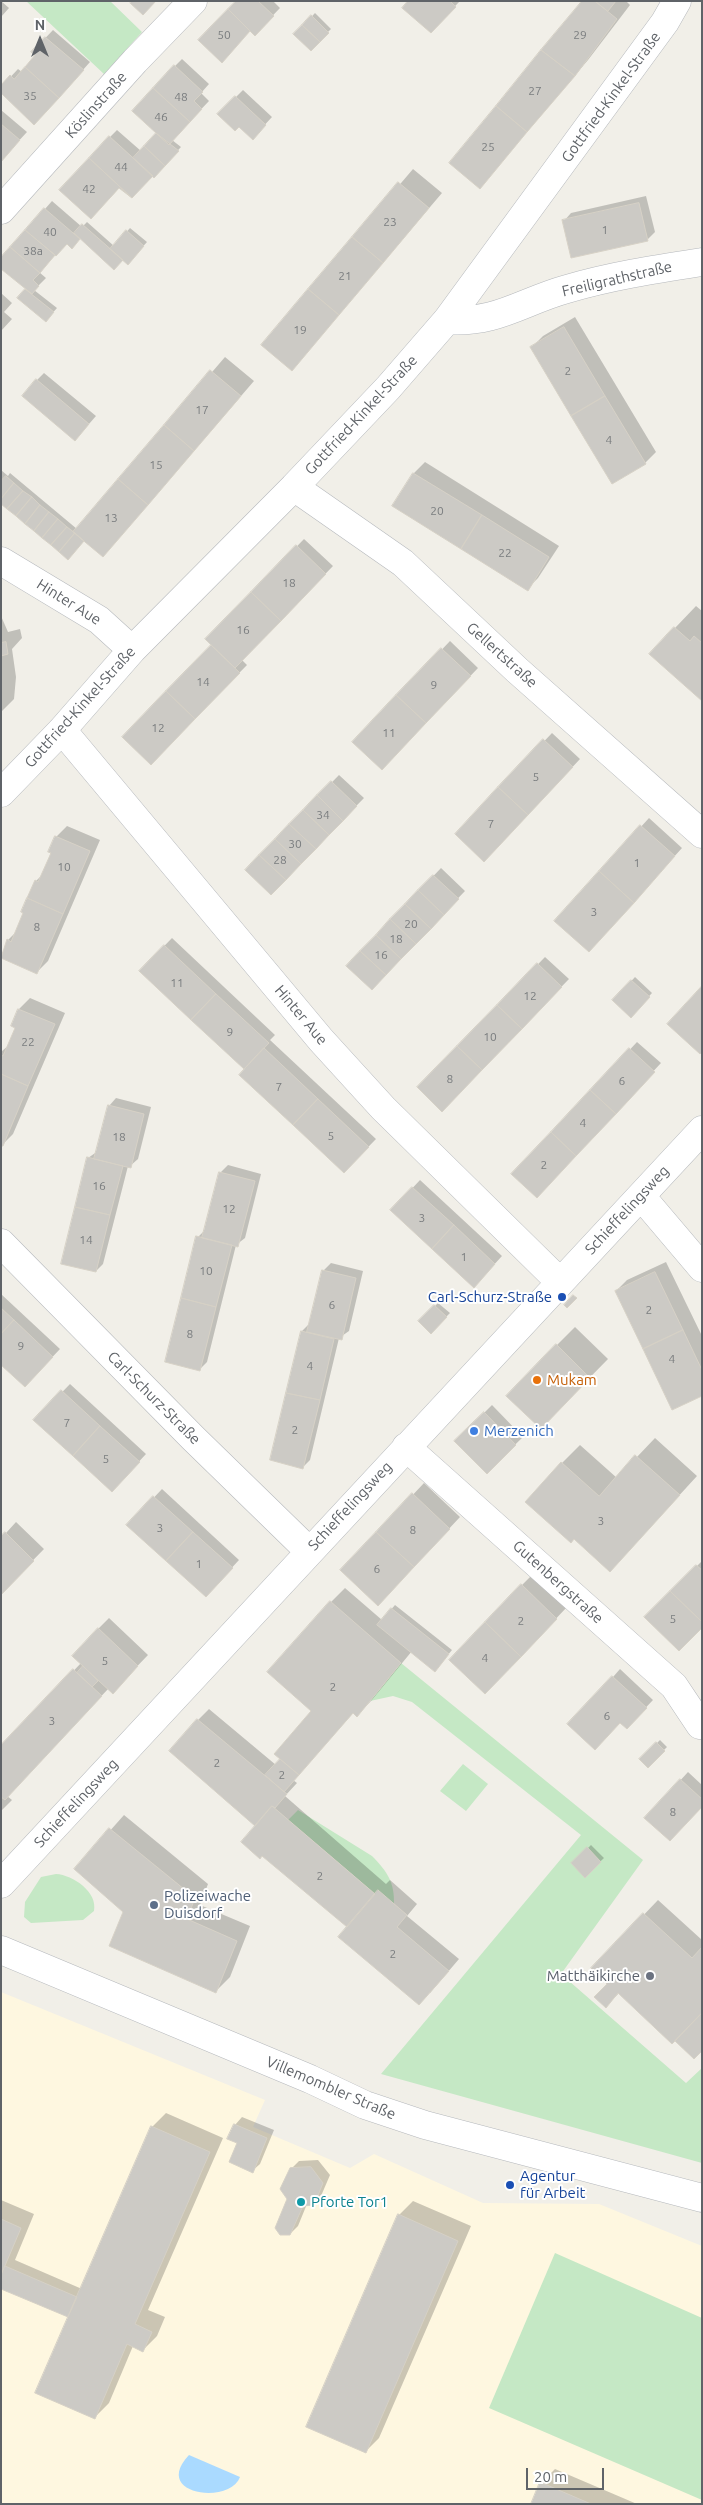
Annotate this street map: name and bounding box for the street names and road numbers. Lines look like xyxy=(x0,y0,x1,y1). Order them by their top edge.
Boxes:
street label: Gottfried-Kinkel-Straße xyxy=(558,28,664,166)
street label: Köslinstraße xyxy=(61,68,131,142)
street label: Freiligrathstraße xyxy=(560,258,674,300)
street label: Gottfried-Kinkel-Straße xyxy=(301,351,421,479)
street label: Hinter Aue xyxy=(33,575,105,629)
street label: Gellertstraße xyxy=(463,619,541,691)
street label: Gottfried-Kinkel-Straße xyxy=(21,643,139,771)
street label: Hinter Aue xyxy=(271,981,331,1049)
street label: Schieffelingsweg xyxy=(581,1162,673,1258)
street label: Carl-Schurz-Straße xyxy=(104,1348,204,1448)
street label: Schieffelingsweg xyxy=(304,1458,396,1554)
street label: Gutenbergstraße xyxy=(509,1537,607,1627)
street label: Schieffelingsweg xyxy=(30,1755,122,1851)
street label: Villemombler Straße xyxy=(263,2053,399,2123)

